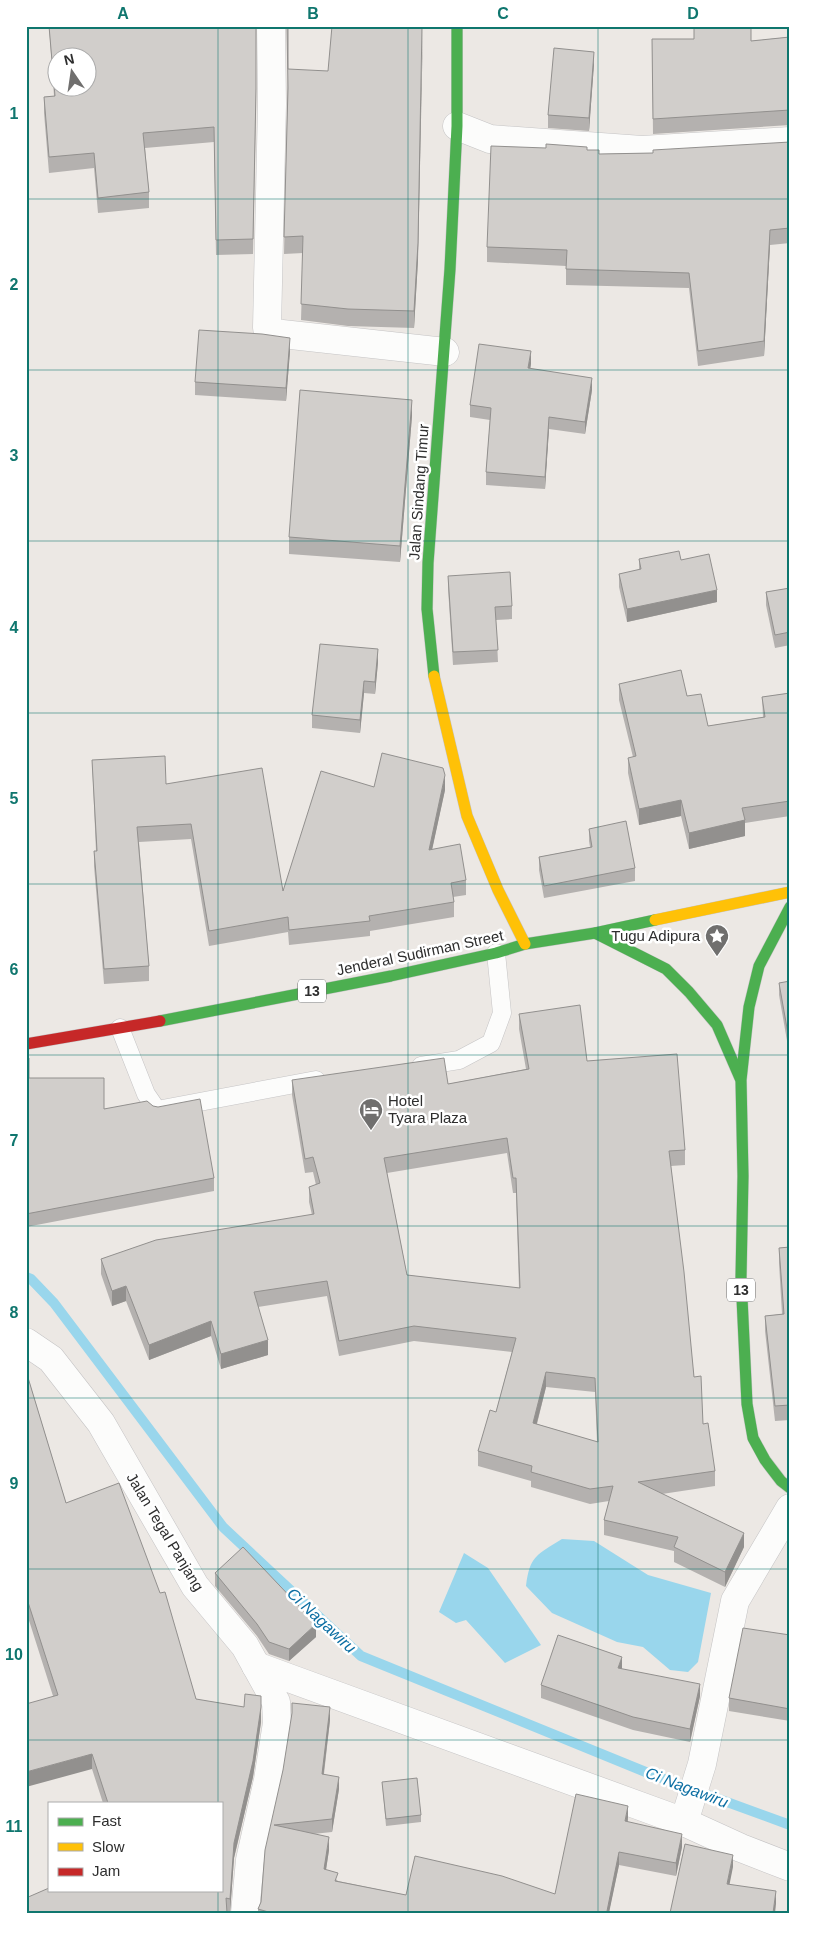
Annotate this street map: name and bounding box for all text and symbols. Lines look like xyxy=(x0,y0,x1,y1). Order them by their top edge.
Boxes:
text: A xyxy=(117,5,129,22)
text: B xyxy=(307,5,319,22)
text: C xyxy=(497,5,509,22)
text: D xyxy=(687,5,699,22)
north arrow xyxy=(48,48,98,98)
text: N xyxy=(62,50,76,68)
text: 1 xyxy=(10,105,19,122)
text: 2 xyxy=(10,276,19,293)
street label: Jalan Sindang Timur xyxy=(405,423,432,561)
text: 3 xyxy=(10,447,19,464)
text: 4 xyxy=(10,619,19,636)
text: 5 xyxy=(10,790,19,807)
place icon: Tugu Adipura xyxy=(704,923,730,957)
street label: Jenderal Sudirman Street xyxy=(335,926,506,979)
place label: Tugu Adipura xyxy=(611,927,701,944)
text: 6 xyxy=(10,961,19,978)
road number: 13 xyxy=(298,979,326,1002)
place label: Hotel Tyara Plaza xyxy=(388,1092,468,1126)
hotel icon: Hotel Tyara Plaza xyxy=(358,1097,384,1131)
text: 7 xyxy=(10,1132,19,1149)
road number: 13 xyxy=(727,1278,755,1302)
text: 8 xyxy=(10,1304,19,1321)
street label: Jalan Tegal Panjang xyxy=(123,1470,207,1594)
text: 9 xyxy=(10,1475,19,1492)
water label: Ci Nagawiru xyxy=(284,1584,359,1656)
text: 10 xyxy=(5,1646,23,1663)
water label: Ci Nagawiru xyxy=(643,1764,731,1811)
legend xyxy=(48,1802,222,1892)
text: Fast xyxy=(92,1812,122,1829)
text: 11 xyxy=(6,1818,23,1835)
text: Slow xyxy=(92,1838,125,1855)
text: Jam xyxy=(92,1862,120,1879)

